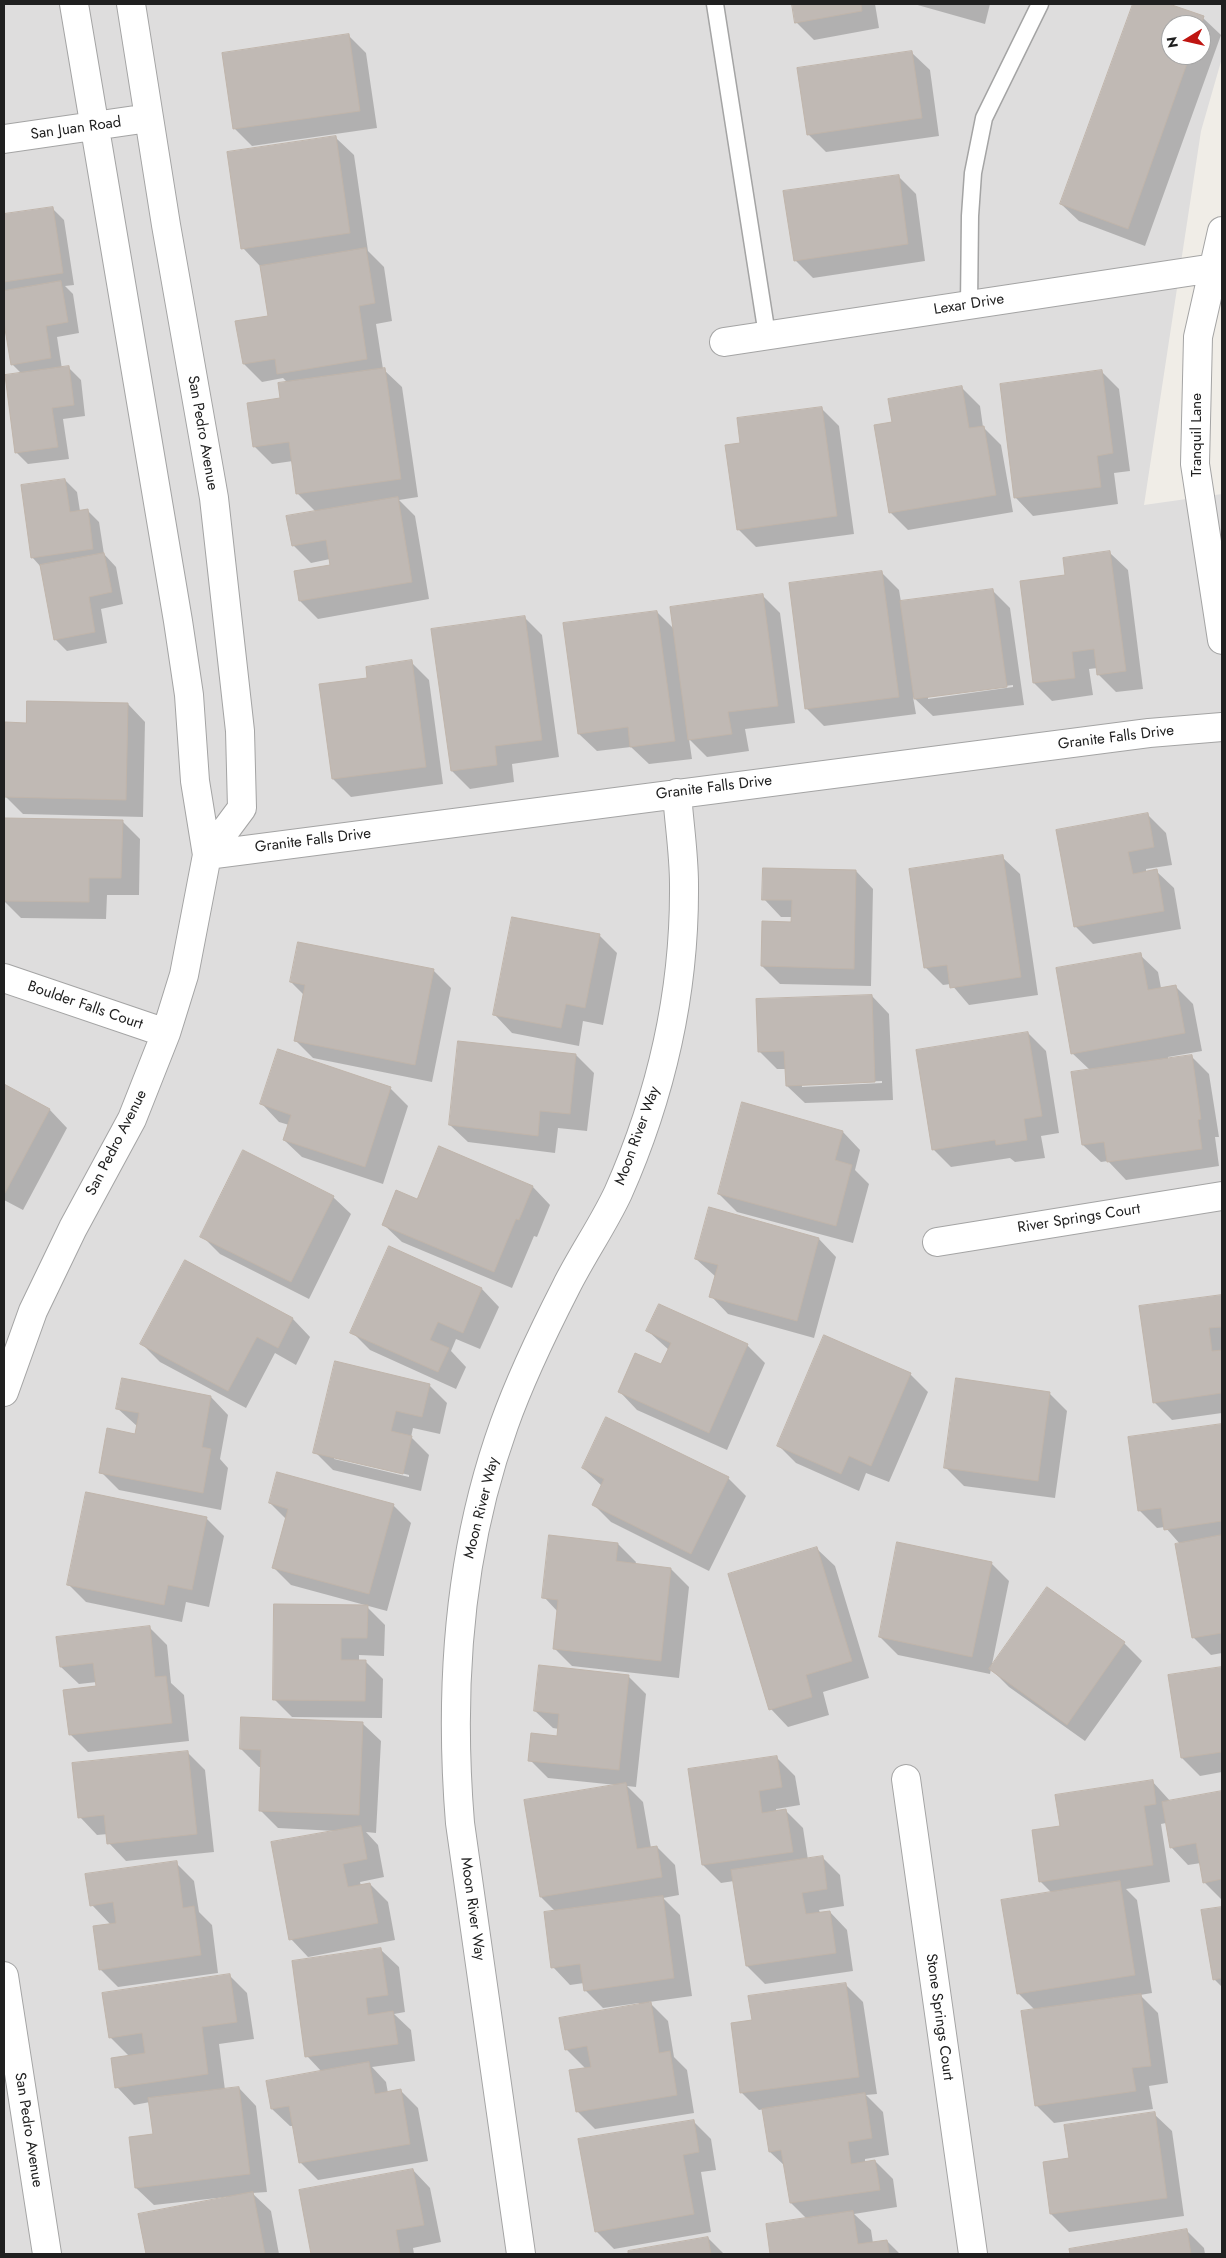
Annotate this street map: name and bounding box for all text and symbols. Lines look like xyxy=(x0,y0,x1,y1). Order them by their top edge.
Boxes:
north arrow xyxy=(1161,15,1211,65)
text: N xyxy=(1161,35,1183,49)
street label: San Juan Road xyxy=(30,114,122,144)
street label: Lexar Drive xyxy=(933,291,1005,319)
street label: San Pedro Avenue xyxy=(183,374,221,492)
street label: Tranquil Lane xyxy=(1188,393,1206,477)
street label: Granite Falls Drive xyxy=(1057,722,1175,754)
street label: Granite Falls Drive xyxy=(655,772,773,804)
street label: Granite Falls Drive xyxy=(254,825,372,857)
street label: Boulder Falls Court xyxy=(25,978,145,1034)
street label: Moon River Way xyxy=(612,1084,664,1188)
street label: San Pedro Avenue xyxy=(83,1087,151,1199)
street label: River Springs Court xyxy=(1016,1200,1142,1238)
street label: Moon River Way xyxy=(461,1455,503,1561)
street label: Moon River Way xyxy=(456,1856,488,1962)
street label: Stone Springs Court xyxy=(921,1952,957,2082)
street label: San Pedro Avenue xyxy=(10,2071,46,2189)

